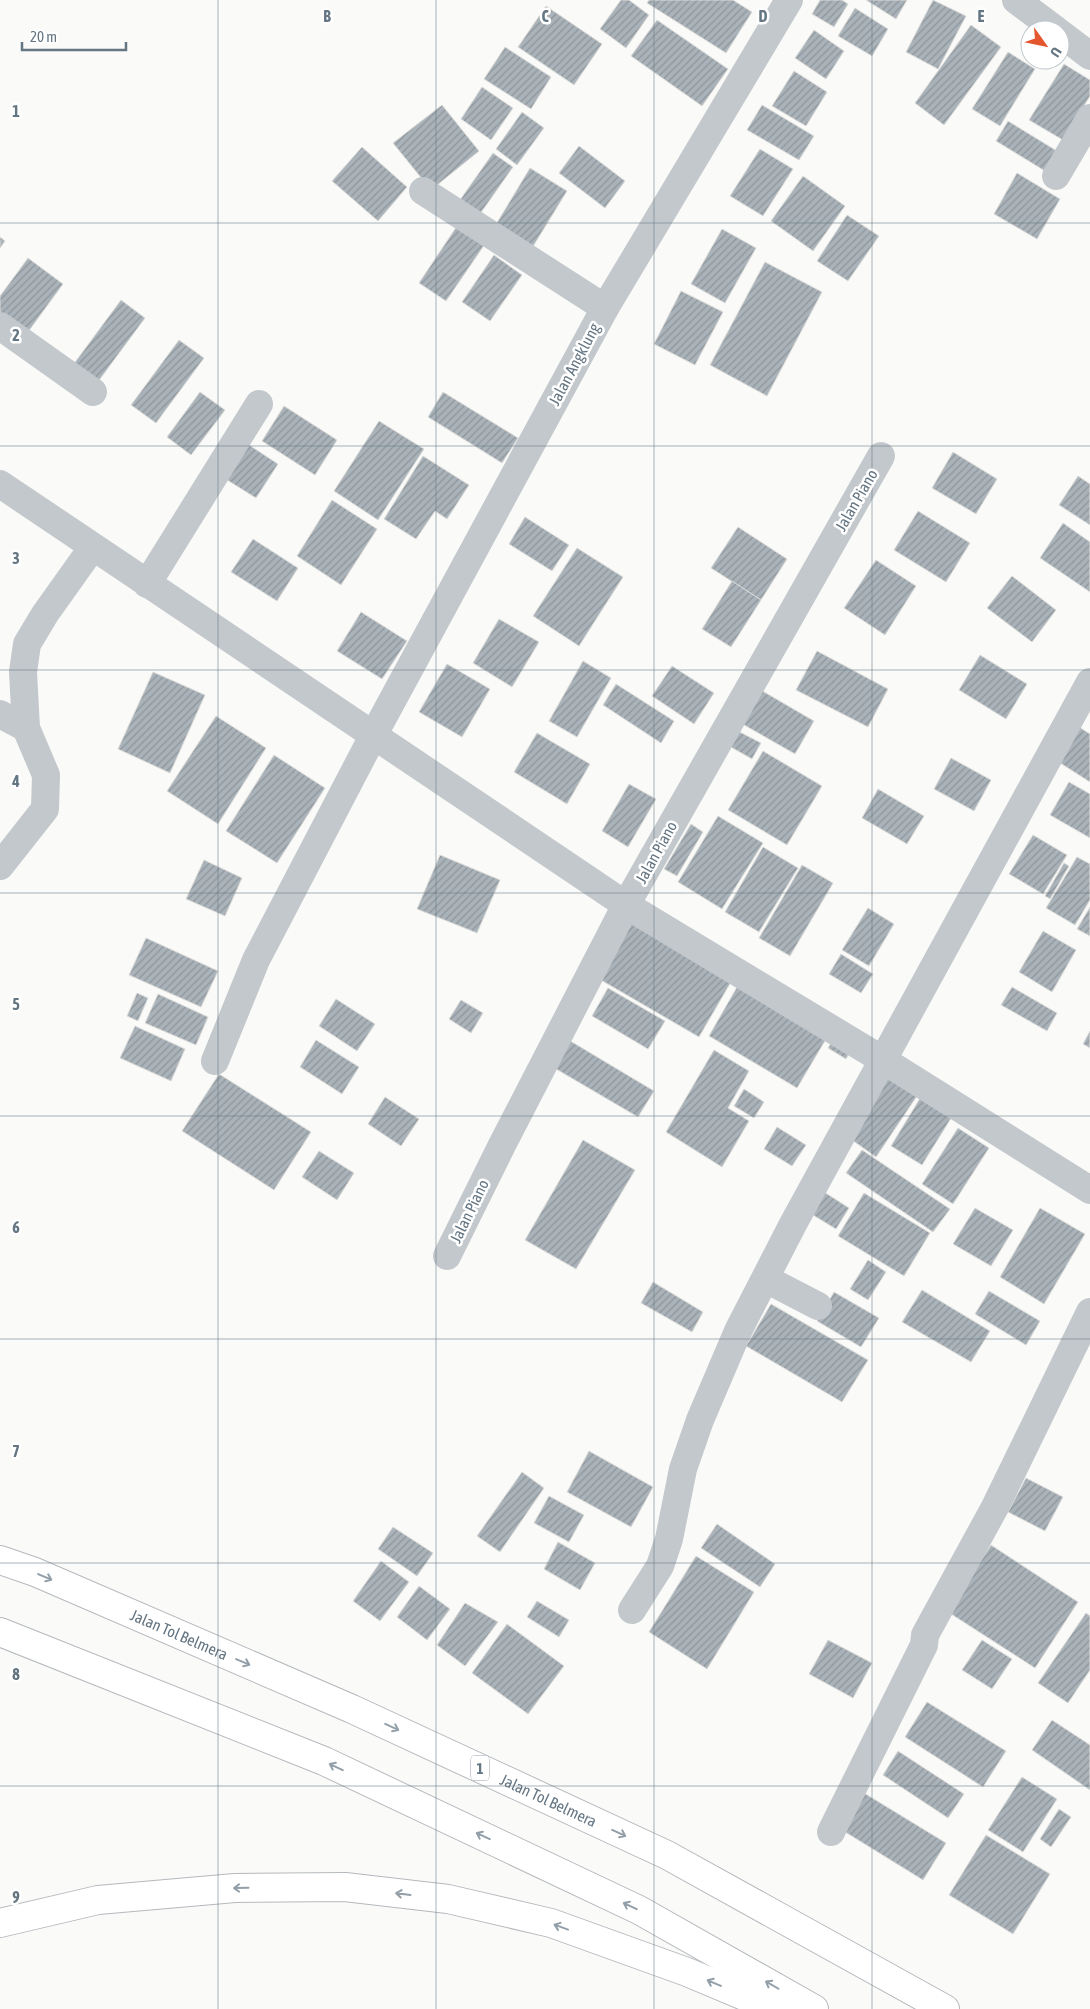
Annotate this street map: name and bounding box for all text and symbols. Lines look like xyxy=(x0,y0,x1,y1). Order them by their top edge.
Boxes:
text: B xyxy=(323,7,331,25)
text: C xyxy=(541,7,549,25)
text: D xyxy=(759,7,768,25)
text: E xyxy=(978,7,985,25)
scale bar xyxy=(22,20,126,52)
north arrow xyxy=(1020,20,1070,70)
text: 20 m xyxy=(30,28,57,45)
text: U xyxy=(1047,44,1065,60)
text: 1 xyxy=(12,102,20,120)
street label: Jalan Angklung xyxy=(545,320,604,409)
text: 2 xyxy=(12,326,20,344)
street label: Jalan Piano xyxy=(831,466,881,534)
text: 3 xyxy=(12,549,20,567)
text: 4 xyxy=(11,772,20,790)
street label: Jalan Piano xyxy=(632,818,680,886)
text: 5 xyxy=(12,995,20,1013)
street label: Jalan Piano xyxy=(446,1176,492,1246)
text: 6 xyxy=(12,1218,20,1236)
text: 7 xyxy=(12,1442,20,1460)
one-way arrow xyxy=(38,1574,53,1583)
street label: Jalan Tol Belmera xyxy=(128,1605,230,1663)
one-way arrow xyxy=(235,1658,250,1668)
text: 8 xyxy=(12,1665,20,1683)
one-way arrow xyxy=(384,1723,399,1733)
road number: 1 xyxy=(471,1756,489,1780)
one-way arrow xyxy=(329,1762,344,1771)
street label: Jalan Tol Belmera xyxy=(498,1770,600,1830)
one-way arrow xyxy=(611,1828,626,1838)
one-way arrow xyxy=(476,1831,491,1840)
one-way arrow xyxy=(233,1883,249,1893)
text: 9 xyxy=(12,1888,20,1906)
one-way arrow xyxy=(395,1889,411,1899)
one-way arrow xyxy=(623,1900,638,1910)
one-way arrow xyxy=(554,1922,570,1931)
one-way arrow xyxy=(707,1978,722,1988)
one-way arrow xyxy=(764,1980,779,1990)

